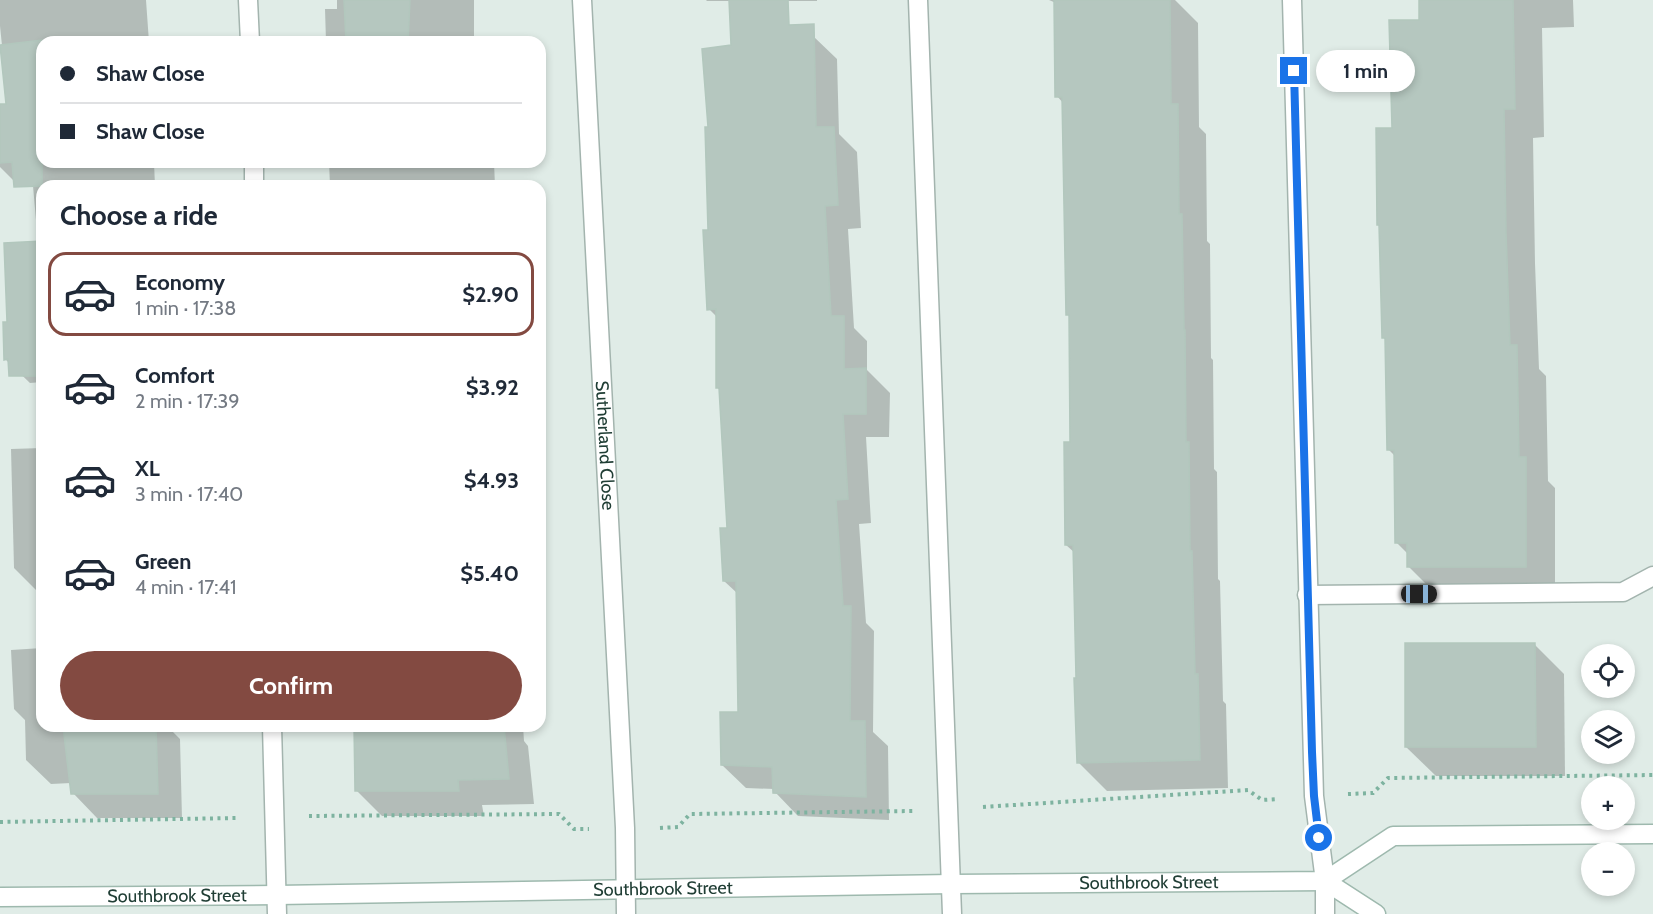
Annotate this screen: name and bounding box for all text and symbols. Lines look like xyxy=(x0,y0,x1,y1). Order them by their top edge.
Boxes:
callout: 1 min xyxy=(1315,50,1414,92)
route end xyxy=(1280,57,1307,84)
text: 1 min xyxy=(1343,59,1388,83)
text: Shaw Close xyxy=(96,60,205,87)
text: Shaw Close xyxy=(96,118,205,145)
text: Choose a ride xyxy=(60,199,218,232)
icon: car xyxy=(63,267,117,321)
text: Economy xyxy=(135,269,225,296)
text: $2.90 xyxy=(462,281,519,308)
text: 1 min · 17:38 xyxy=(135,296,236,320)
icon: car xyxy=(63,360,117,414)
text: Comfort xyxy=(135,362,214,389)
text: $3.92 xyxy=(466,374,519,401)
street label: Sutherland Close xyxy=(591,380,619,511)
text: 2 min · 17:39 xyxy=(135,389,240,413)
icon: car xyxy=(63,453,117,507)
text: XL xyxy=(135,455,160,482)
text: $4.93 xyxy=(464,467,519,494)
text: 3 min · 17:40 xyxy=(135,482,243,506)
icon: car xyxy=(63,546,117,600)
text: Green xyxy=(135,548,191,575)
text: $5.40 xyxy=(460,560,519,587)
text: 4 min · 17:41 xyxy=(135,575,237,599)
car xyxy=(1401,585,1437,603)
map controls xyxy=(1581,644,1635,896)
button: locate xyxy=(1581,644,1635,698)
button: Confirm xyxy=(60,651,522,720)
button: layers xyxy=(1581,710,1635,764)
button: + xyxy=(1581,776,1635,830)
route start xyxy=(1305,824,1332,851)
button: − xyxy=(1581,842,1635,896)
street label: Southbrook Street xyxy=(1079,871,1219,894)
street label: Southbrook Street xyxy=(593,877,733,901)
street label: Southbrook Street xyxy=(107,884,247,907)

